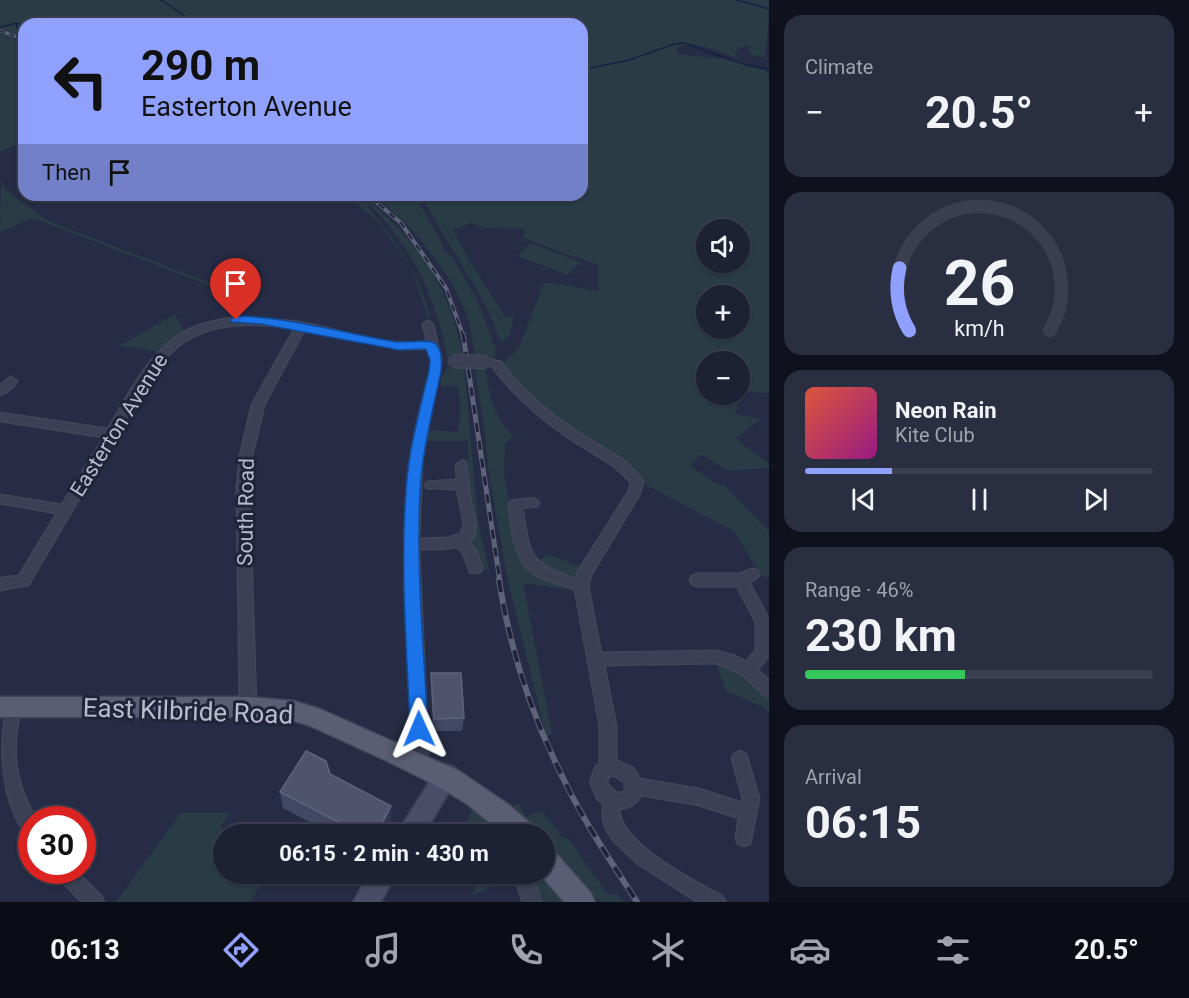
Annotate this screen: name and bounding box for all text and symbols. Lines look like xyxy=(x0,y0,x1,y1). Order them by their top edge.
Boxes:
text: 290 m xyxy=(141,41,260,90)
icon: left xyxy=(42,42,120,120)
text: Climate xyxy=(805,55,873,79)
text: 20.5° xyxy=(925,86,1033,139)
text: Easterton Avenue xyxy=(141,91,352,123)
text: − xyxy=(805,93,824,132)
text: + xyxy=(1134,93,1153,132)
icon: arrive xyxy=(103,156,136,189)
text: Then xyxy=(42,160,91,185)
map controls xyxy=(696,219,750,405)
button: sound xyxy=(696,219,750,273)
text: 26 xyxy=(943,247,1015,320)
pin xyxy=(210,258,261,320)
icon: arrive xyxy=(219,267,252,300)
button: + xyxy=(696,285,750,339)
text: km/h xyxy=(954,316,1004,341)
street label: Easterton Avenue xyxy=(65,349,173,501)
button: − xyxy=(696,351,750,405)
text: Neon Rain xyxy=(895,398,997,423)
text: Kite Club xyxy=(895,423,975,447)
street label: South Road xyxy=(233,458,259,566)
icon: previous xyxy=(847,483,880,516)
icon: pause xyxy=(963,483,996,516)
icon: next xyxy=(1079,483,1112,516)
text: Range · 46% xyxy=(805,578,913,602)
text: 230 km xyxy=(805,609,957,662)
street label: East Kilbride Road xyxy=(82,692,294,730)
position arrow xyxy=(387,697,451,761)
text: Arrival xyxy=(805,765,862,789)
text: 06:15 xyxy=(805,796,921,849)
speed limit sign: 30 xyxy=(18,806,96,884)
text: 06:15 · 2 min · 430 m xyxy=(279,841,489,866)
icon: directions xyxy=(220,929,262,971)
icon: music xyxy=(362,929,404,971)
icon: phone xyxy=(505,929,547,971)
icon: climate xyxy=(647,929,689,971)
icon: car xyxy=(789,929,831,971)
icon: filters xyxy=(932,929,974,971)
text: 06:13 xyxy=(50,934,120,966)
text: 20.5° xyxy=(1074,934,1139,966)

